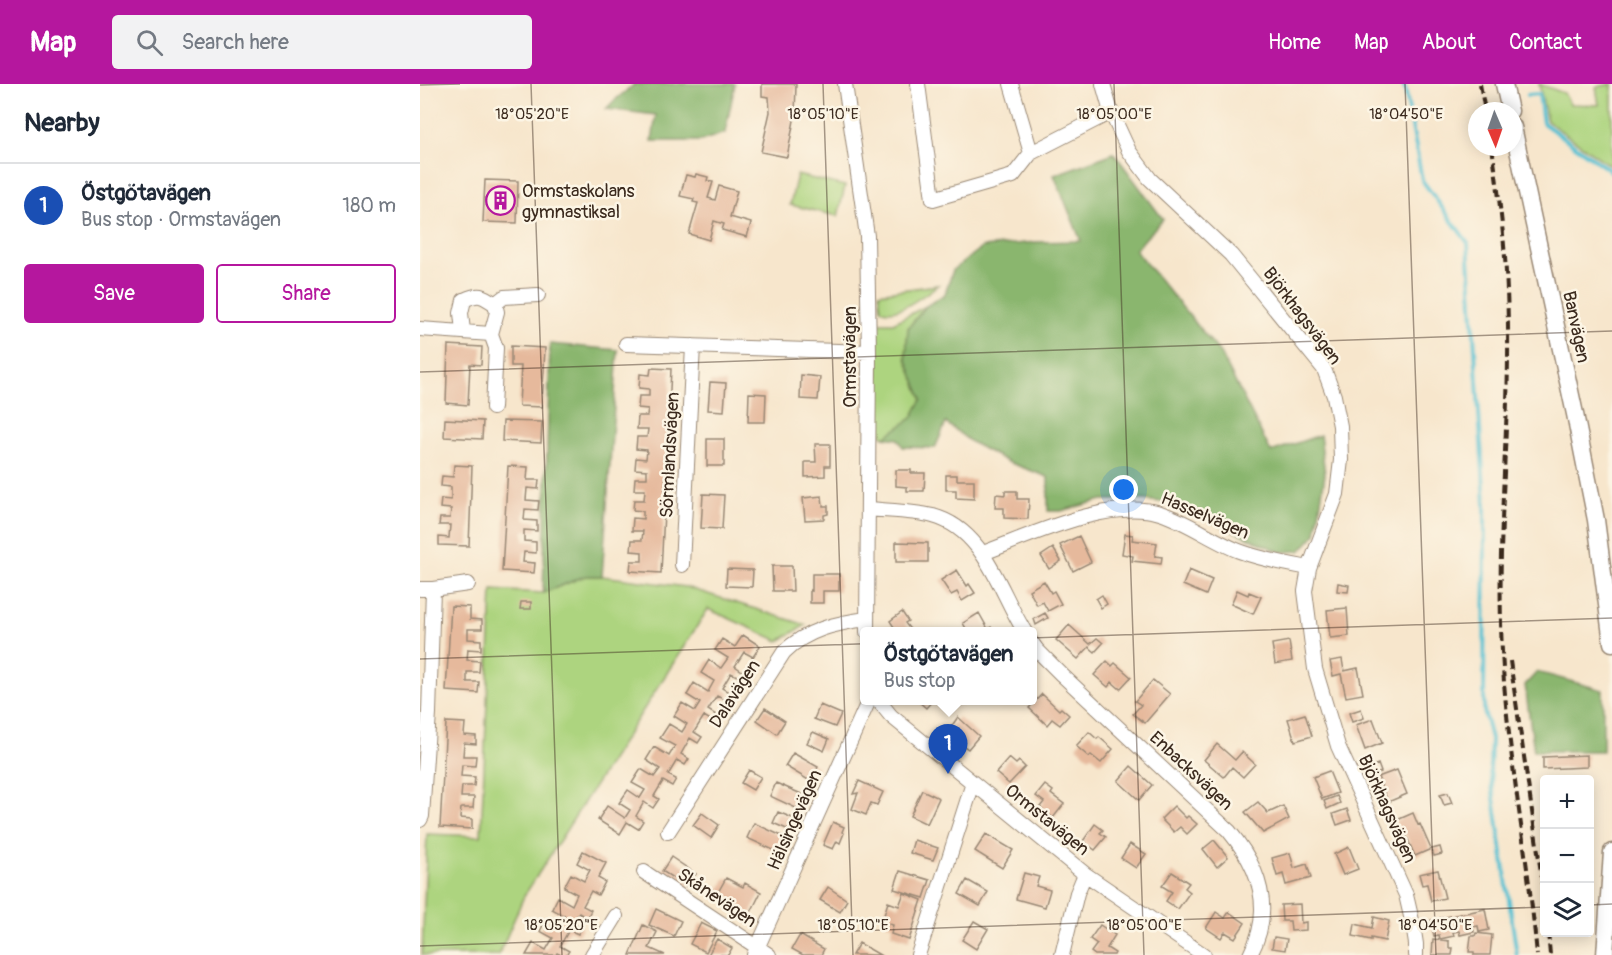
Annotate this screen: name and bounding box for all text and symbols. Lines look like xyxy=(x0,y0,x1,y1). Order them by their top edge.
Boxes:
search box xyxy=(112,15,532,69)
text: Map xyxy=(30,25,76,60)
icon: search xyxy=(133,26,166,59)
text: Search here xyxy=(181,28,289,56)
text: Home xyxy=(1268,29,1321,56)
text: Map xyxy=(1354,29,1389,56)
text: About xyxy=(1422,29,1476,56)
text: Contact xyxy=(1509,29,1582,56)
north arrow xyxy=(1468,102,1522,156)
text: 18°05'20"E xyxy=(495,105,569,124)
text: 18°05'10"E xyxy=(787,105,859,124)
text: 18°05'00"E xyxy=(1076,105,1152,124)
text: 18°04'50"E xyxy=(1369,105,1443,124)
text: Nearby xyxy=(24,107,100,139)
text: Östgötavägen xyxy=(81,179,211,207)
place label: Ormstaskolans gymnastiksal xyxy=(522,180,634,224)
building icon: Ormstaskolans gymnastiksal xyxy=(485,185,517,217)
text: 1 xyxy=(40,193,47,218)
text: 180 m xyxy=(342,193,396,218)
text: Bus stop · Ormstavägen xyxy=(81,207,281,232)
street label: Björkhagsvägen xyxy=(1258,263,1346,369)
button: Save xyxy=(24,264,204,323)
button: Share xyxy=(216,264,396,323)
street label: Banvägen xyxy=(1557,289,1595,365)
street label: Ormstavägen xyxy=(839,306,862,408)
street label: Sörmlandsvägen xyxy=(655,391,685,519)
your location xyxy=(1109,475,1138,504)
street label: Hasselvägen xyxy=(1158,487,1252,545)
popup xyxy=(860,627,1037,705)
text: Östgötavägen xyxy=(883,640,1014,668)
street label: Dalavägen xyxy=(704,656,766,732)
text: Bus stop xyxy=(883,668,956,693)
pin: 1 xyxy=(928,724,968,774)
street label: Enbacksvägen xyxy=(1144,726,1238,816)
street label: Björkhagsvägen xyxy=(1353,751,1421,867)
street label: Hälsingevägen xyxy=(763,766,827,874)
map controls xyxy=(1540,775,1594,937)
button: + xyxy=(1540,775,1594,829)
street label: Ormstavägen xyxy=(1000,779,1094,861)
button: − xyxy=(1540,829,1594,883)
street label: Skånevägen xyxy=(673,863,761,933)
button: layers xyxy=(1540,883,1594,937)
text: 18°05'20"E xyxy=(524,916,598,935)
text: 18°05'10"E xyxy=(817,916,889,935)
text: 18°05'00"E xyxy=(1106,916,1182,935)
text: 18°04'50"E xyxy=(1398,916,1472,935)

